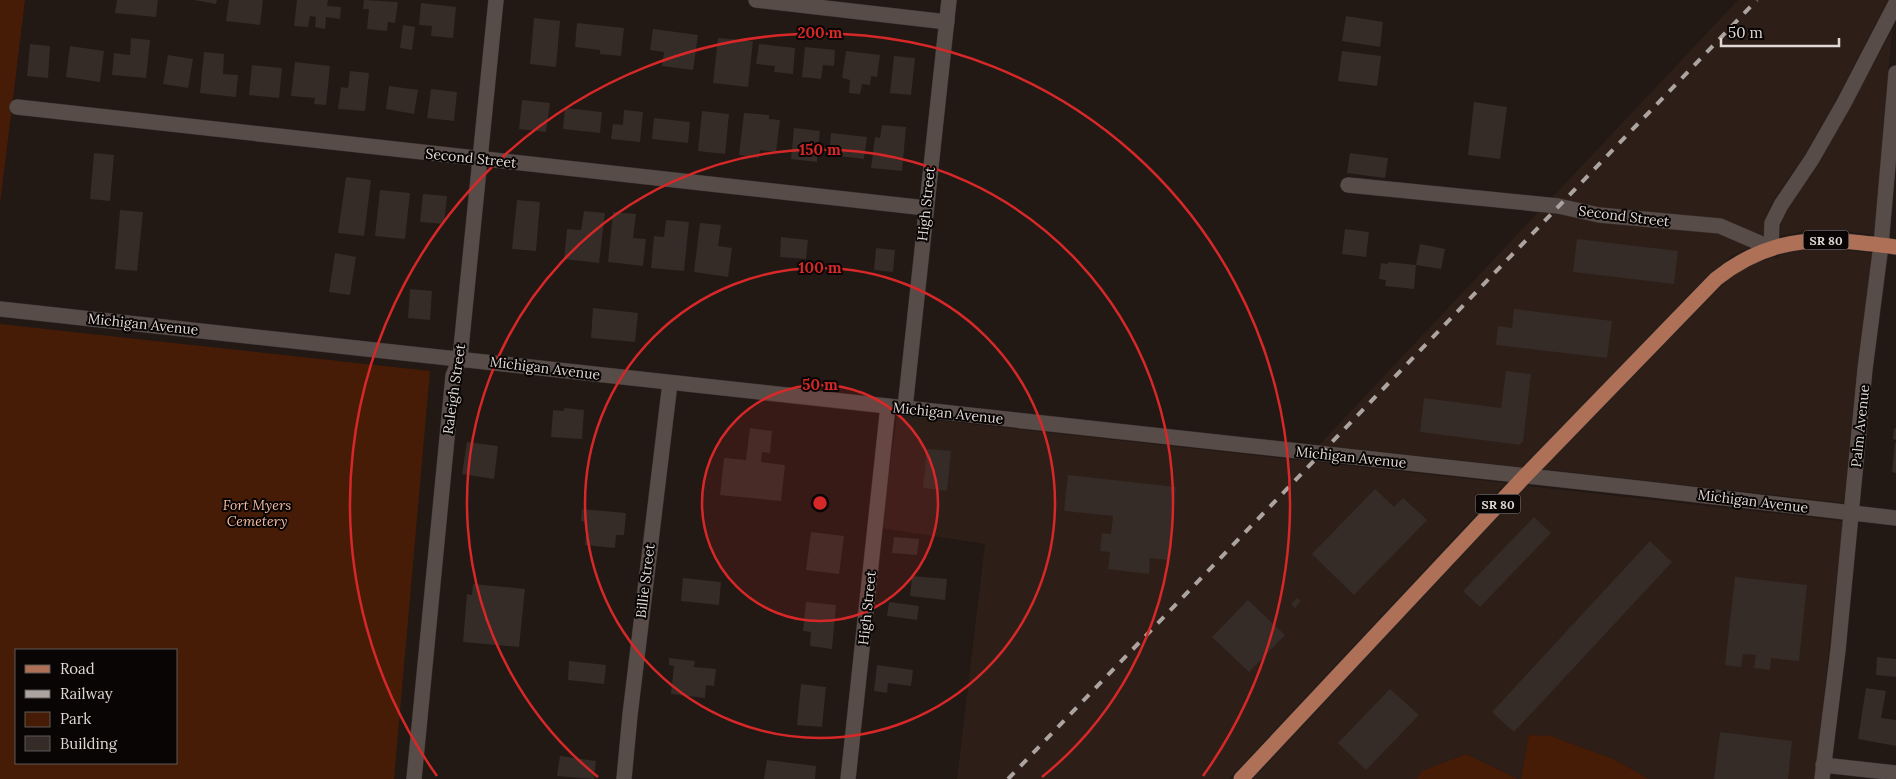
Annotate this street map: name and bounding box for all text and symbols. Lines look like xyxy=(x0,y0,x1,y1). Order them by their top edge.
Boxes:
scale bar xyxy=(1721,15,1838,47)
text: 200 m xyxy=(798,23,843,42)
text: 50 m xyxy=(1728,23,1763,42)
text: 150 m xyxy=(799,140,841,159)
street label: Second Street xyxy=(425,144,518,172)
street label: High Street xyxy=(913,165,939,242)
street label: Second Street xyxy=(1578,202,1671,231)
road number: SR 80 xyxy=(1804,230,1848,250)
text: 100 m xyxy=(799,258,842,277)
street label: Michigan Avenue xyxy=(87,309,200,339)
street label: Raleigh Street xyxy=(439,342,469,435)
street label: Michigan Avenue xyxy=(489,352,602,384)
text: 50 m xyxy=(802,375,838,394)
street label: Palm Avenue xyxy=(1847,383,1873,468)
street label: Michigan Avenue xyxy=(892,398,1005,428)
street label: Michigan Avenue xyxy=(1295,442,1408,472)
street label: Michigan Avenue xyxy=(1697,485,1810,517)
centre of rings xyxy=(811,494,829,512)
road number: SR 80 xyxy=(1476,494,1520,514)
park label: Fort Myers Cemetery xyxy=(223,496,291,530)
street label: Billie Street xyxy=(631,542,659,619)
street label: High Street xyxy=(854,569,880,646)
legend xyxy=(15,649,178,764)
text: Road xyxy=(60,659,95,678)
text: Railway xyxy=(60,684,113,703)
text: Park xyxy=(60,709,91,728)
text: Building xyxy=(60,734,118,753)

